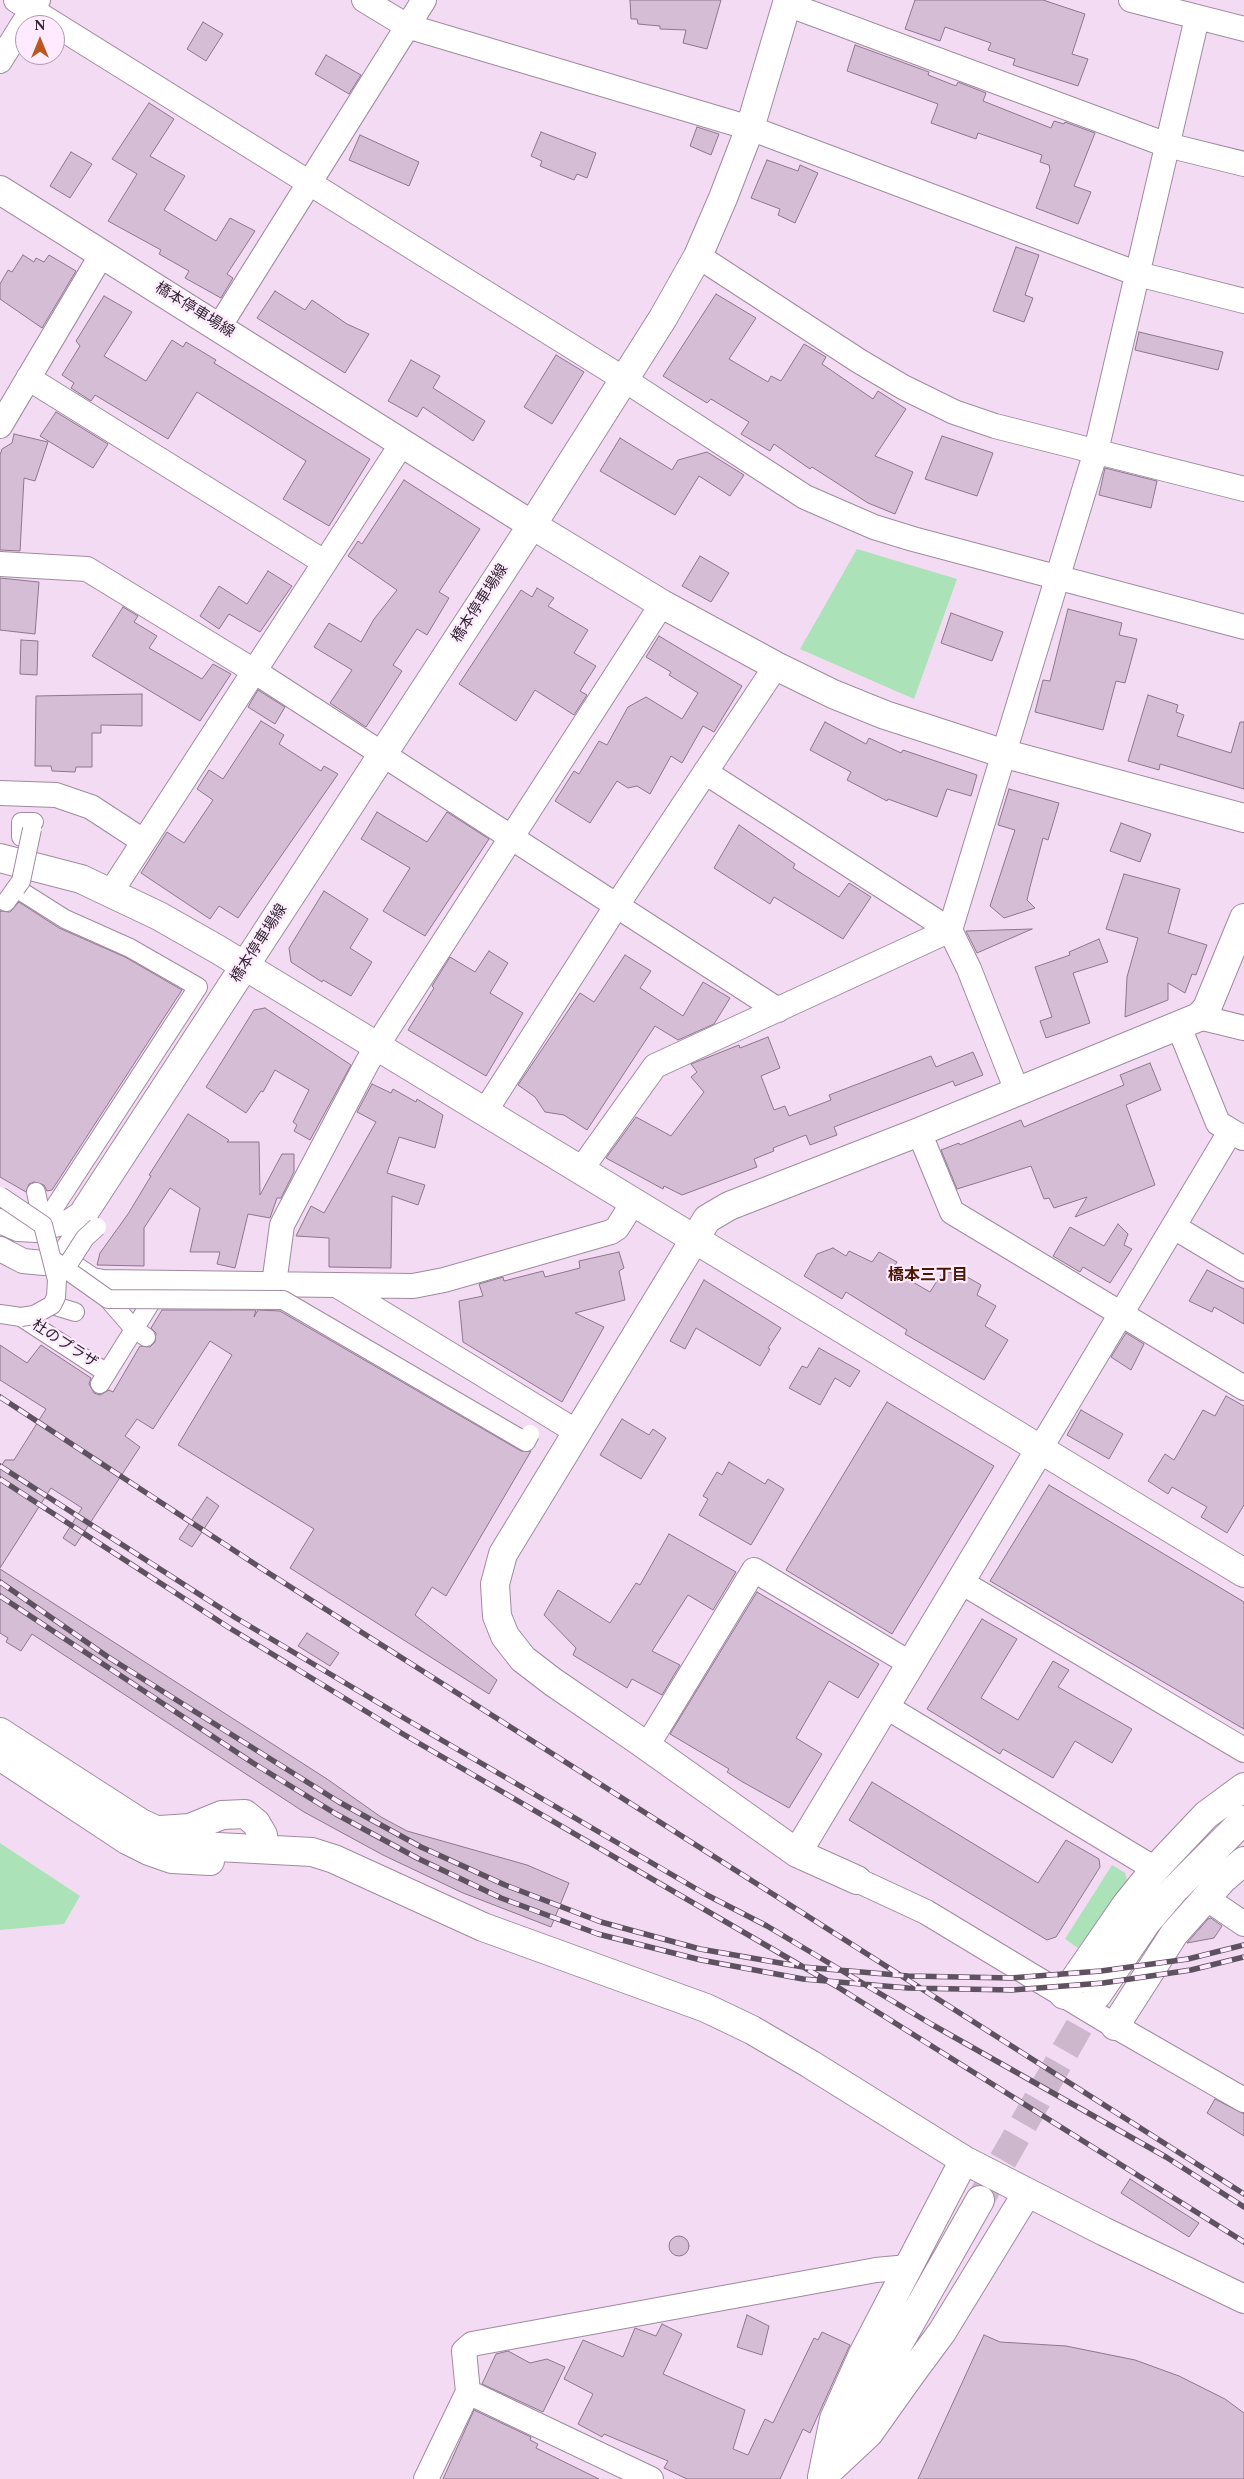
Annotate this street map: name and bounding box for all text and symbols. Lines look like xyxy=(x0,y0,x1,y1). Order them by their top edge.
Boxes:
north arrow xyxy=(15,15,65,65)
text: N xyxy=(34,15,46,36)
street label: 橋本停車場線 xyxy=(151,280,237,342)
street label: 橋本停車場線 xyxy=(449,561,513,647)
street label: 橋本停車場線 xyxy=(228,901,292,987)
district label: 橋本三丁目 xyxy=(888,1267,968,1287)
street label: 杜のプラザ xyxy=(28,1317,100,1373)

